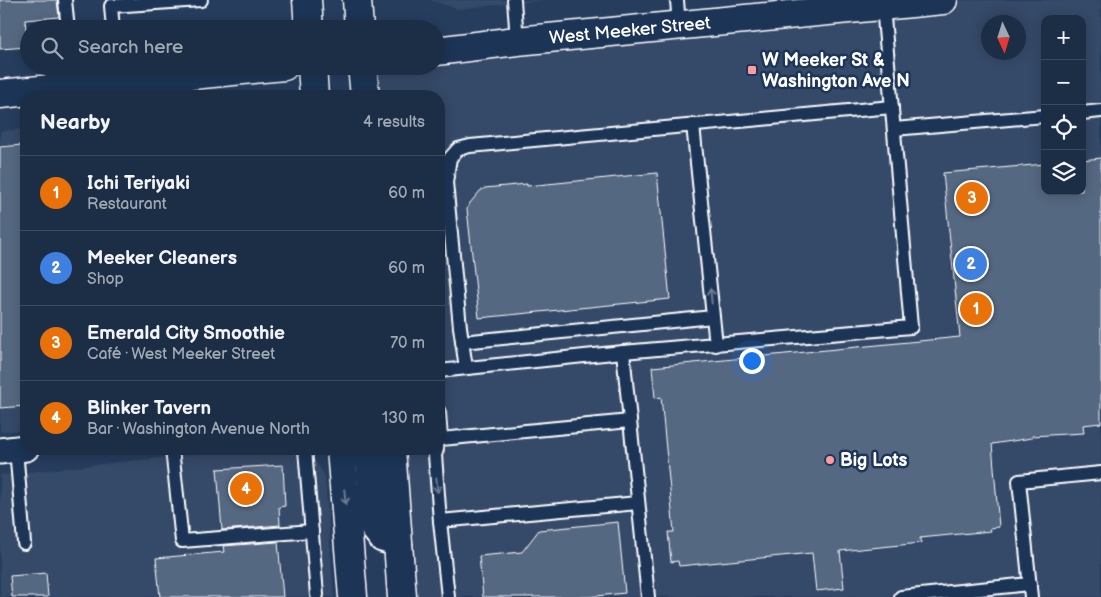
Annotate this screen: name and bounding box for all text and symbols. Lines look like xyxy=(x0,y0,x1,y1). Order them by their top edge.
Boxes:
street label: West Meeker Street xyxy=(548,12,712,49)
north arrow xyxy=(981,15,1026,60)
map controls xyxy=(1041,15,1086,195)
button: + xyxy=(1041,15,1086,60)
search box xyxy=(20,20,445,75)
icon: search xyxy=(38,34,66,62)
text: Search here xyxy=(78,36,183,59)
place label: W Meeker St & Washington Ave N xyxy=(762,50,910,92)
button: − xyxy=(1041,60,1086,105)
marker: W Meeker St & Washington Ave N xyxy=(746,64,758,76)
button: locate xyxy=(1041,105,1086,150)
text: Nearby xyxy=(40,110,110,135)
text: 4 results xyxy=(363,113,425,132)
button: layers xyxy=(1041,150,1086,195)
text: Ichi Teriyaki xyxy=(87,172,190,195)
pin: 3 xyxy=(956,179,988,217)
text: 1 xyxy=(53,184,59,203)
text: 60 m xyxy=(388,184,425,203)
text: Restaurant xyxy=(87,195,167,214)
pin: 2 xyxy=(955,245,987,283)
text: Meeker Cleaners xyxy=(87,247,237,270)
text: 2 xyxy=(51,259,61,278)
text: 60 m xyxy=(388,259,425,278)
text: Shop xyxy=(87,270,124,289)
one-way arrow xyxy=(706,289,716,305)
pin: 1 xyxy=(960,290,992,328)
text: Emerald City Smoothie xyxy=(87,322,285,345)
text: 3 xyxy=(51,334,61,353)
text: 70 m xyxy=(390,334,425,353)
text: Café · West Meeker Street xyxy=(87,345,275,364)
your location xyxy=(739,348,765,374)
text: Blinker Tavern xyxy=(87,397,211,420)
text: 4 xyxy=(51,409,61,428)
text: 130 m xyxy=(382,409,425,428)
text: Bar · Washington Avenue North xyxy=(87,420,310,439)
place label: Big Lots xyxy=(840,450,908,471)
marker: Big Lots xyxy=(824,454,836,466)
pin: 4 xyxy=(230,470,262,508)
one-way arrow xyxy=(433,477,442,493)
one-way arrow xyxy=(340,489,350,505)

